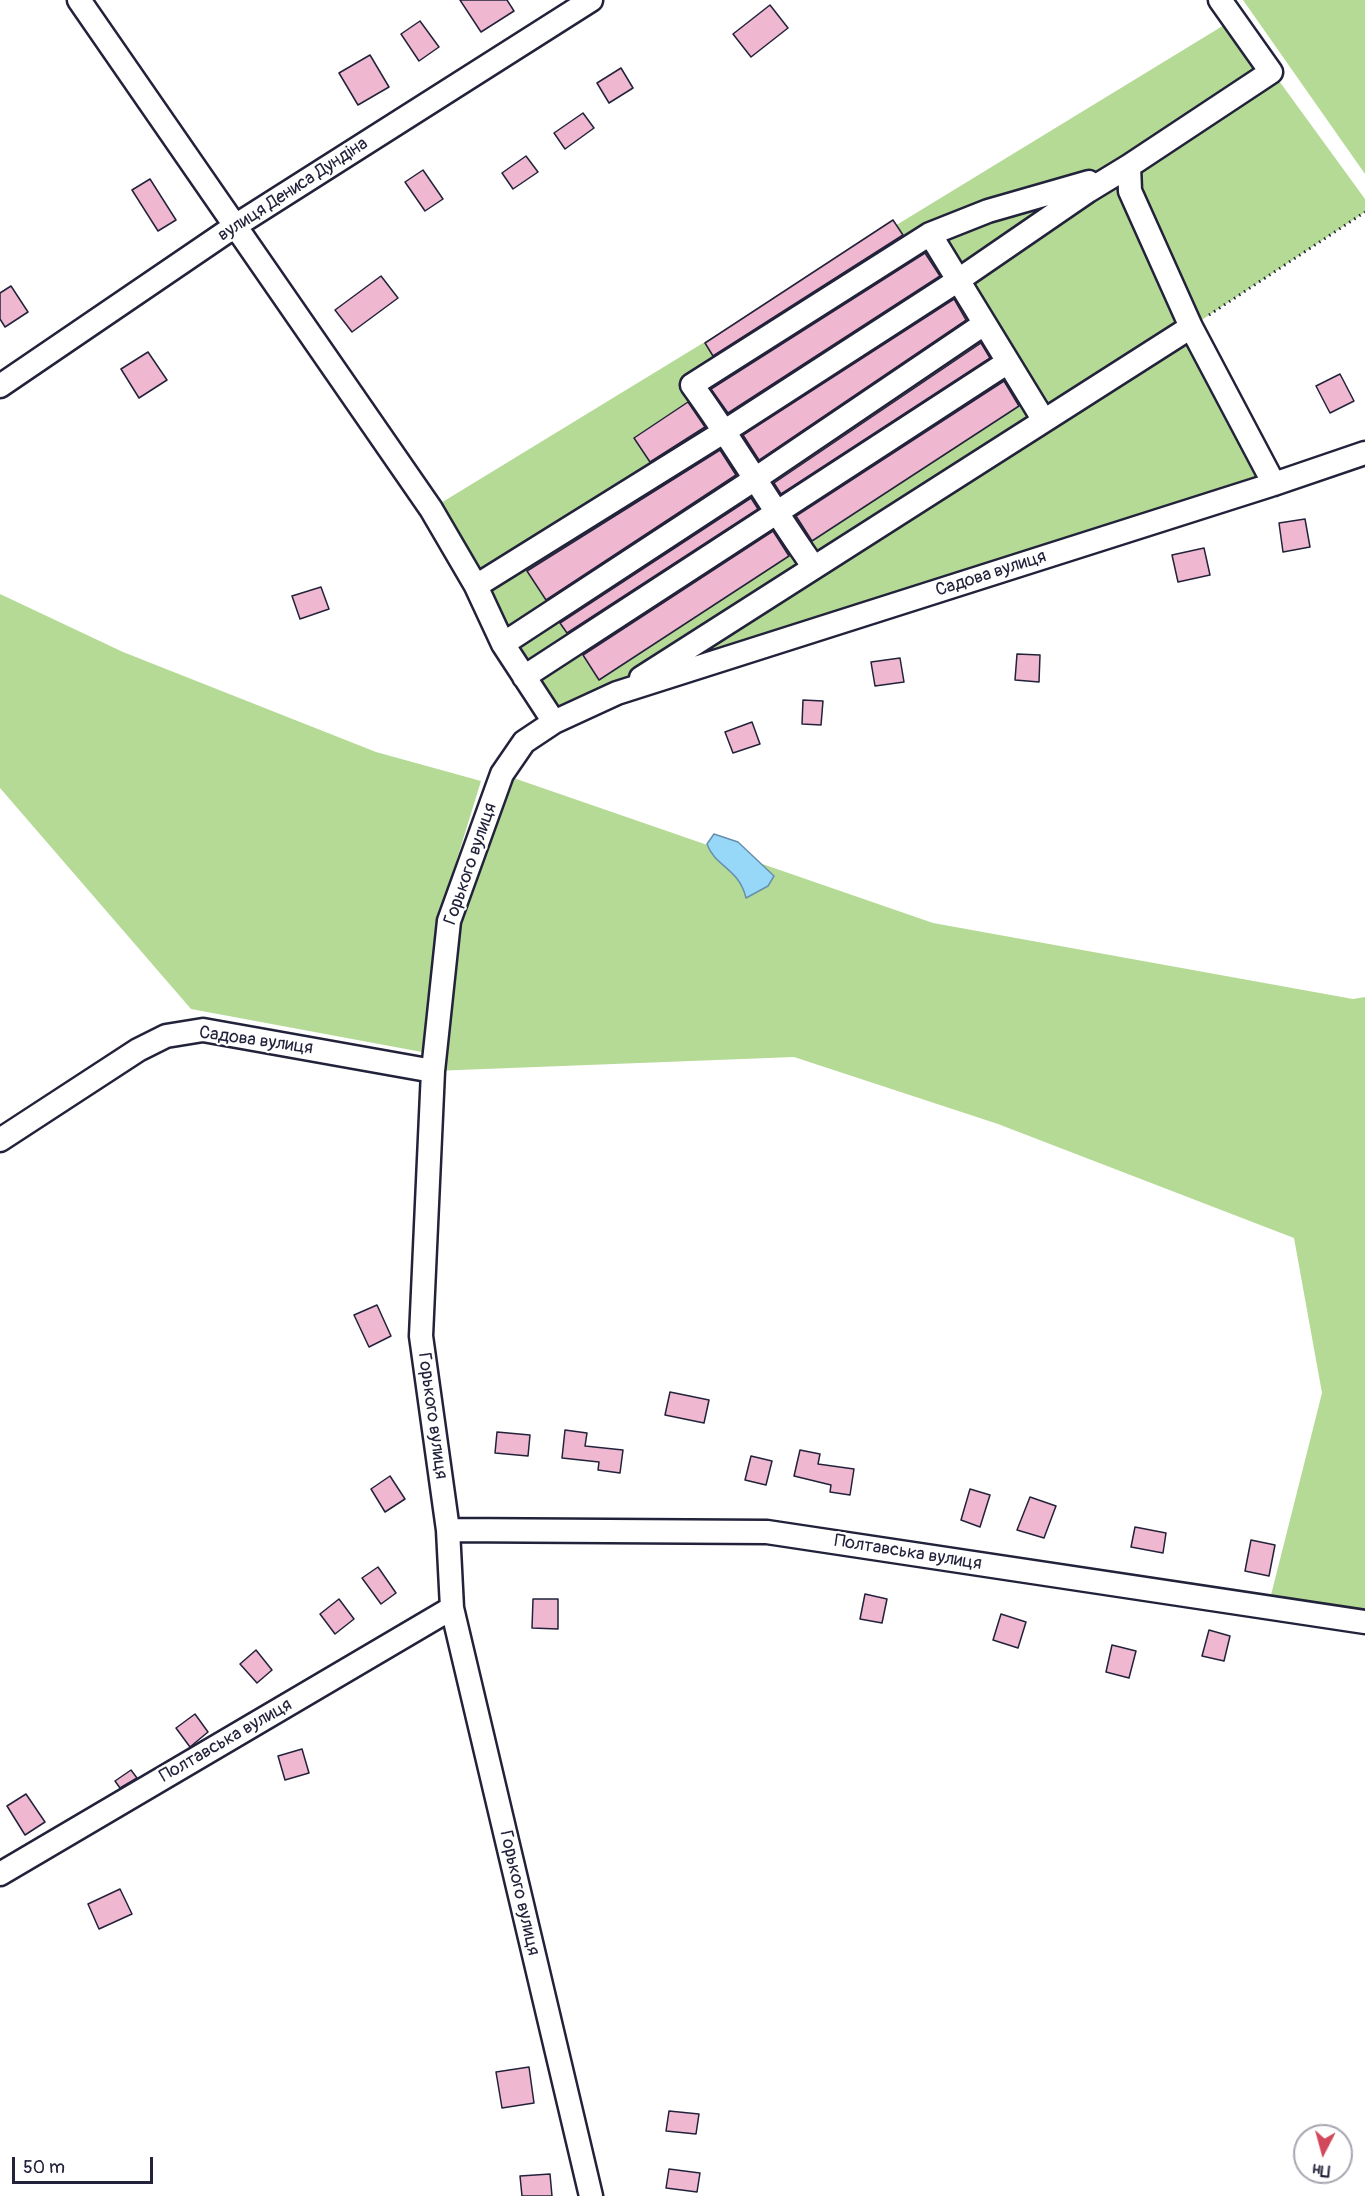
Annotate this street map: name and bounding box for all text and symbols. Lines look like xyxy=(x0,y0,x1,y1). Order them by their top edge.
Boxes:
street label: вулиця Дениса Дундіна xyxy=(214,133,372,247)
street label: Садова вулиця xyxy=(933,546,1049,602)
street label: Горького вулиця xyxy=(440,800,502,928)
street label: Садова вулиця xyxy=(198,1022,314,1060)
street label: Горького вулиця xyxy=(412,1351,452,1481)
street label: Полтавська вулиця xyxy=(833,1531,983,1575)
street label: Полтавська вулиця xyxy=(156,1694,296,1788)
street label: Горького вулиця xyxy=(494,1828,544,1958)
north arrow xyxy=(1293,2124,1353,2184)
scale bar xyxy=(15,2145,156,2183)
text: 50 m xyxy=(23,2156,65,2179)
text: Пн xyxy=(1312,2159,1331,2181)

